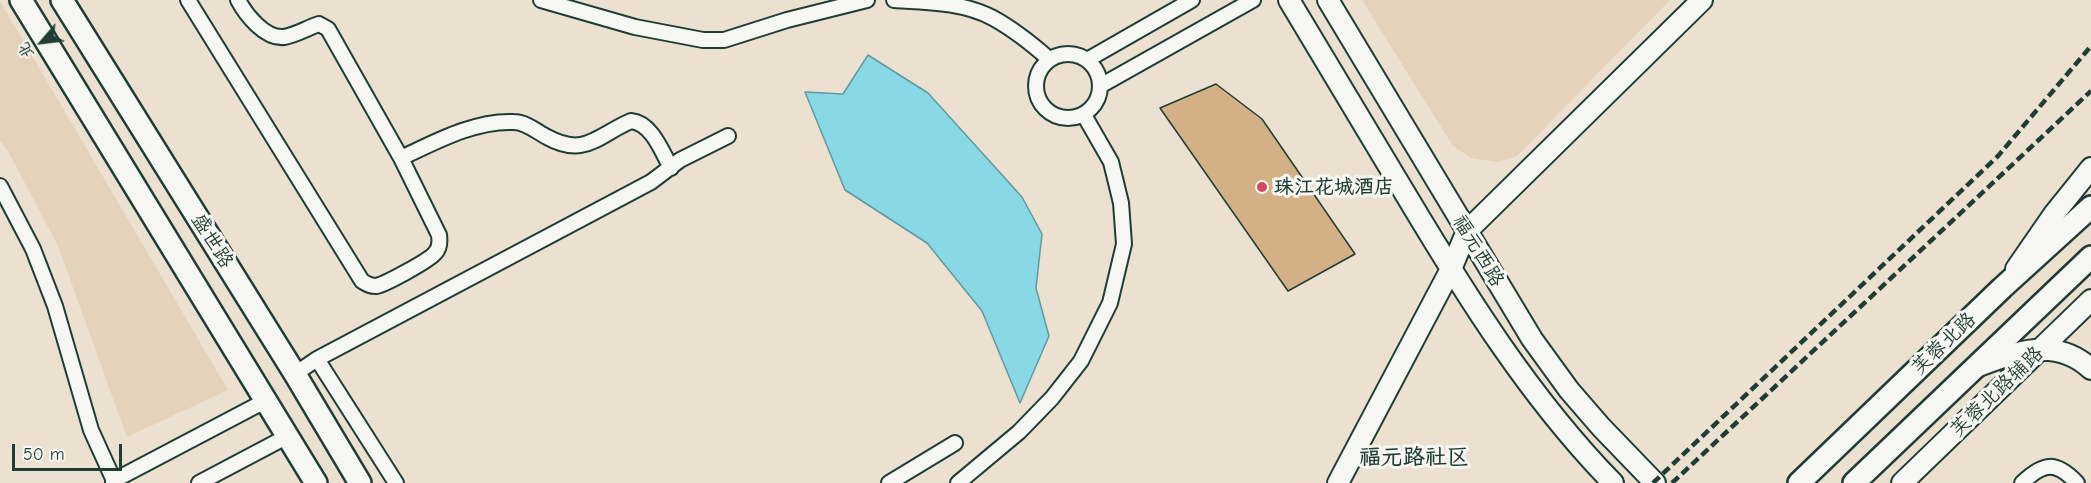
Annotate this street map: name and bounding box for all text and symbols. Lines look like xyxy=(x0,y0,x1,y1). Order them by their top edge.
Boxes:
north arrow xyxy=(12,12,72,72)
text: 北 xyxy=(14,39,38,62)
place label: 珠江花城酒店 xyxy=(1274,175,1394,199)
marker: 珠江花城酒店 xyxy=(1255,180,1269,194)
street label: 盛世路 xyxy=(186,209,238,273)
street label: 福元西路 xyxy=(1447,211,1509,291)
street label: 芙蓉北路 xyxy=(1907,308,1981,380)
street label: 芙蓉北路辅路 xyxy=(1946,342,2048,442)
scale bar xyxy=(15,432,124,470)
text: 50 m xyxy=(23,444,65,465)
district label: 福元路社区 xyxy=(1359,445,1469,471)

